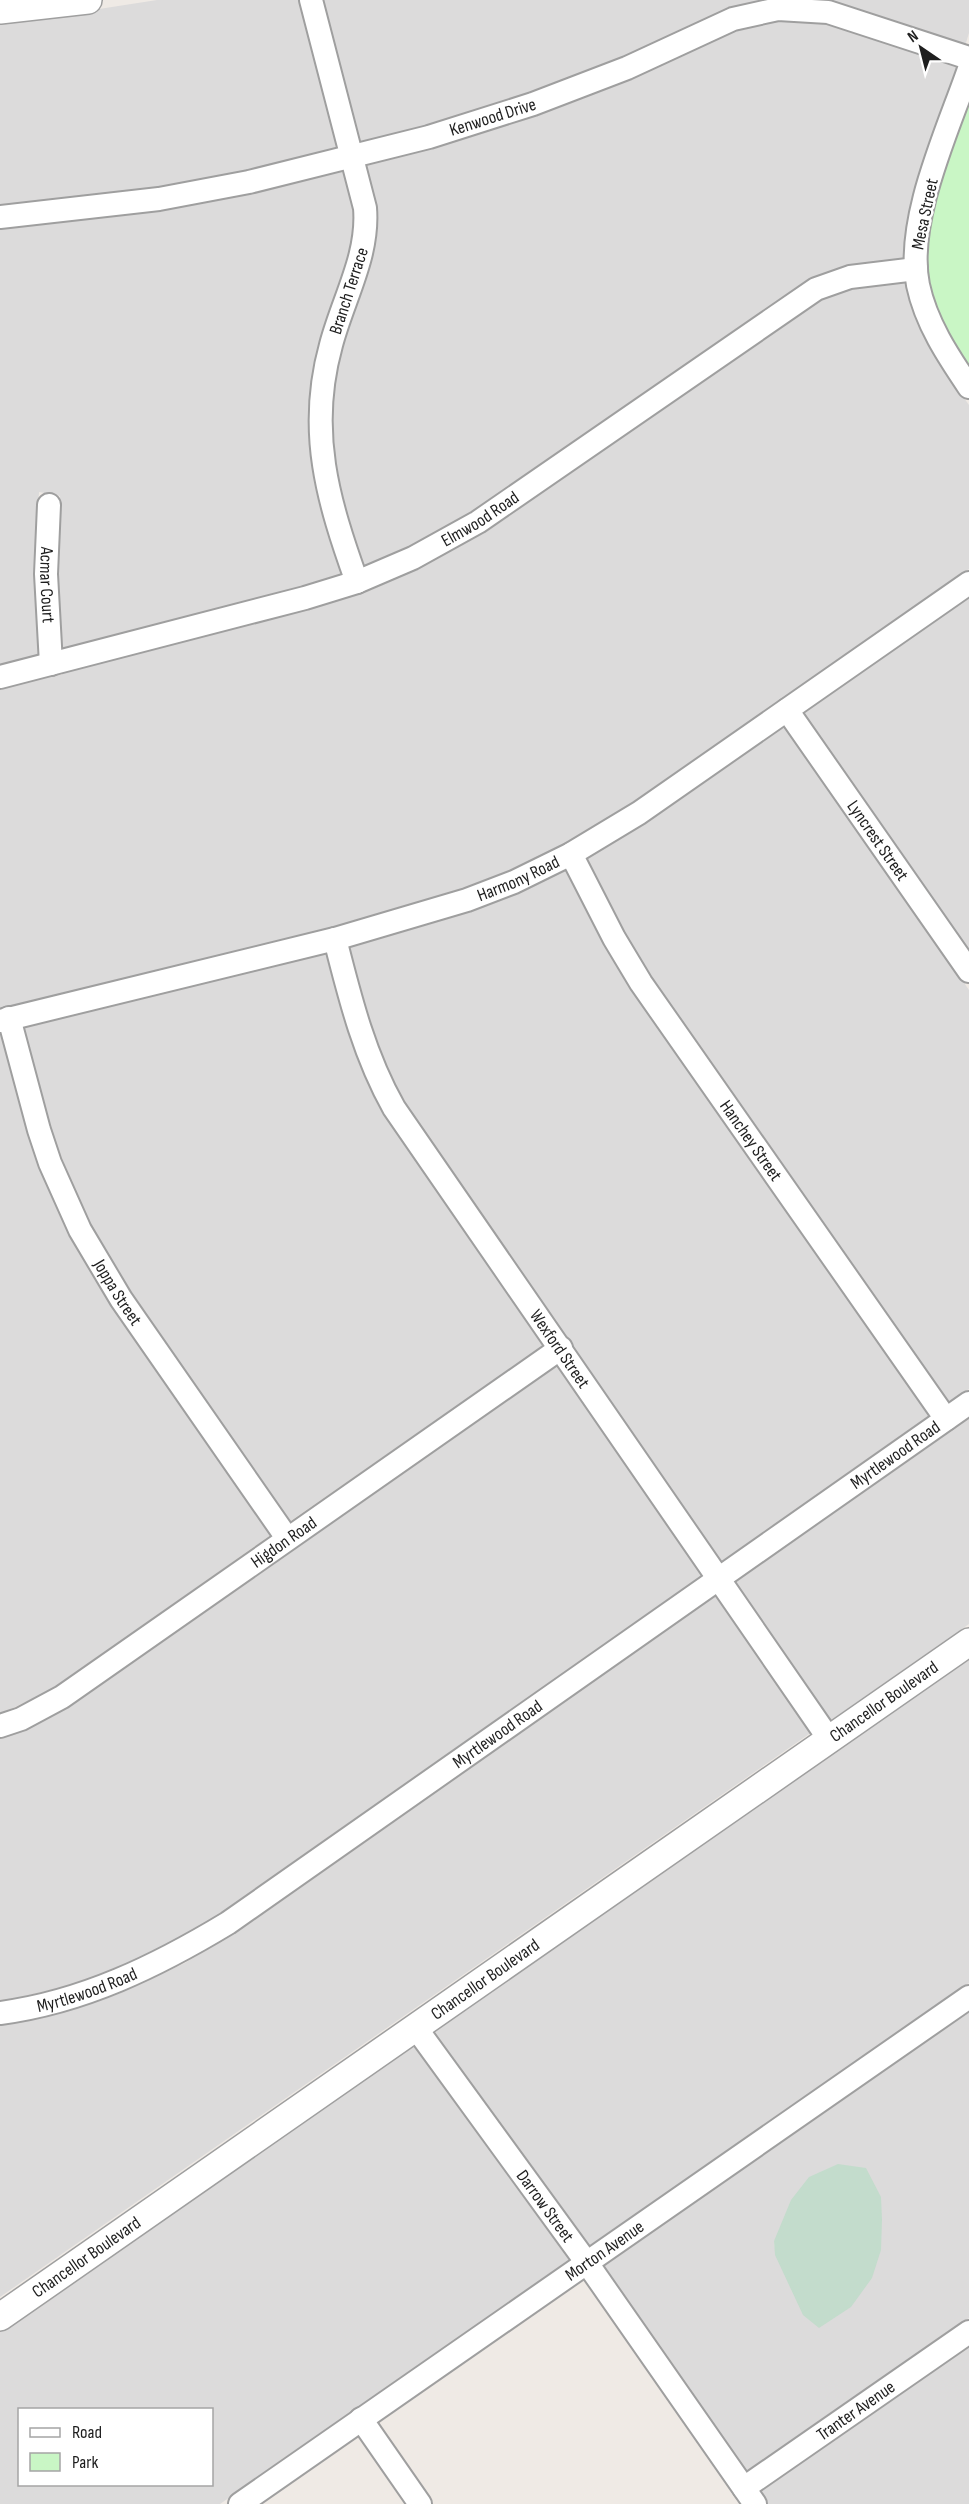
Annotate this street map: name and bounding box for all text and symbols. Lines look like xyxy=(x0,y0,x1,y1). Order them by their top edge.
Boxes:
north arrow xyxy=(891,18,951,78)
text: N xyxy=(904,27,922,47)
street label: Kenwood Drive xyxy=(447,93,539,140)
street label: Mesa Street xyxy=(907,176,943,251)
street label: Branch Terrace xyxy=(325,245,373,337)
street label: Elmwood Road xyxy=(437,487,523,551)
street label: Acmar Court xyxy=(35,545,59,624)
street label: Lyncrest Street xyxy=(843,796,913,885)
street label: Harmony Road xyxy=(474,851,563,906)
street label: Hanchey Street xyxy=(716,1096,787,1185)
street label: Joppa Street xyxy=(89,1255,147,1330)
street label: Wexford Street xyxy=(526,1305,595,1393)
street label: Myrtlewood Road xyxy=(846,1416,944,1493)
street label: Higdon Road xyxy=(247,1512,320,1572)
street label: Chancellor Boulevard xyxy=(825,1656,942,1746)
street label: Myrtlewood Road xyxy=(449,1695,546,1773)
street label: Chancellor Boulevard xyxy=(427,1934,543,2024)
street label: Myrtlewood Road xyxy=(35,1963,140,2017)
street label: Darrow Street xyxy=(512,2166,579,2247)
street label: Chancellor Boulevard xyxy=(28,2212,144,2302)
street label: Morton Avenue xyxy=(561,2216,648,2285)
street label: Tranter Avenue xyxy=(813,2376,899,2445)
legend xyxy=(18,2408,213,2486)
text: Road xyxy=(72,2422,102,2443)
text: Park xyxy=(72,2452,98,2473)

